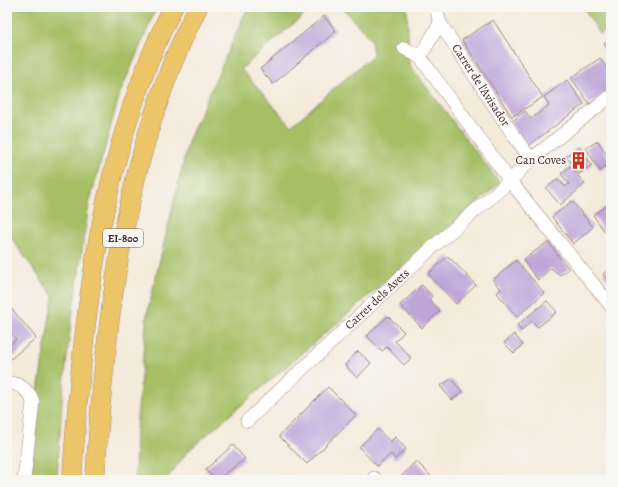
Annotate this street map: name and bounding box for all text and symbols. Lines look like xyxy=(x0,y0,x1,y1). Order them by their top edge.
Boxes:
street label: Carrer de l'Avisador xyxy=(448,41,514,130)
building icon: Can Coves xyxy=(569,150,589,170)
place label: Can Coves xyxy=(516,152,566,168)
road number: EI-800 xyxy=(103,229,143,247)
street label: Carrer dels Avets xyxy=(341,265,413,333)

